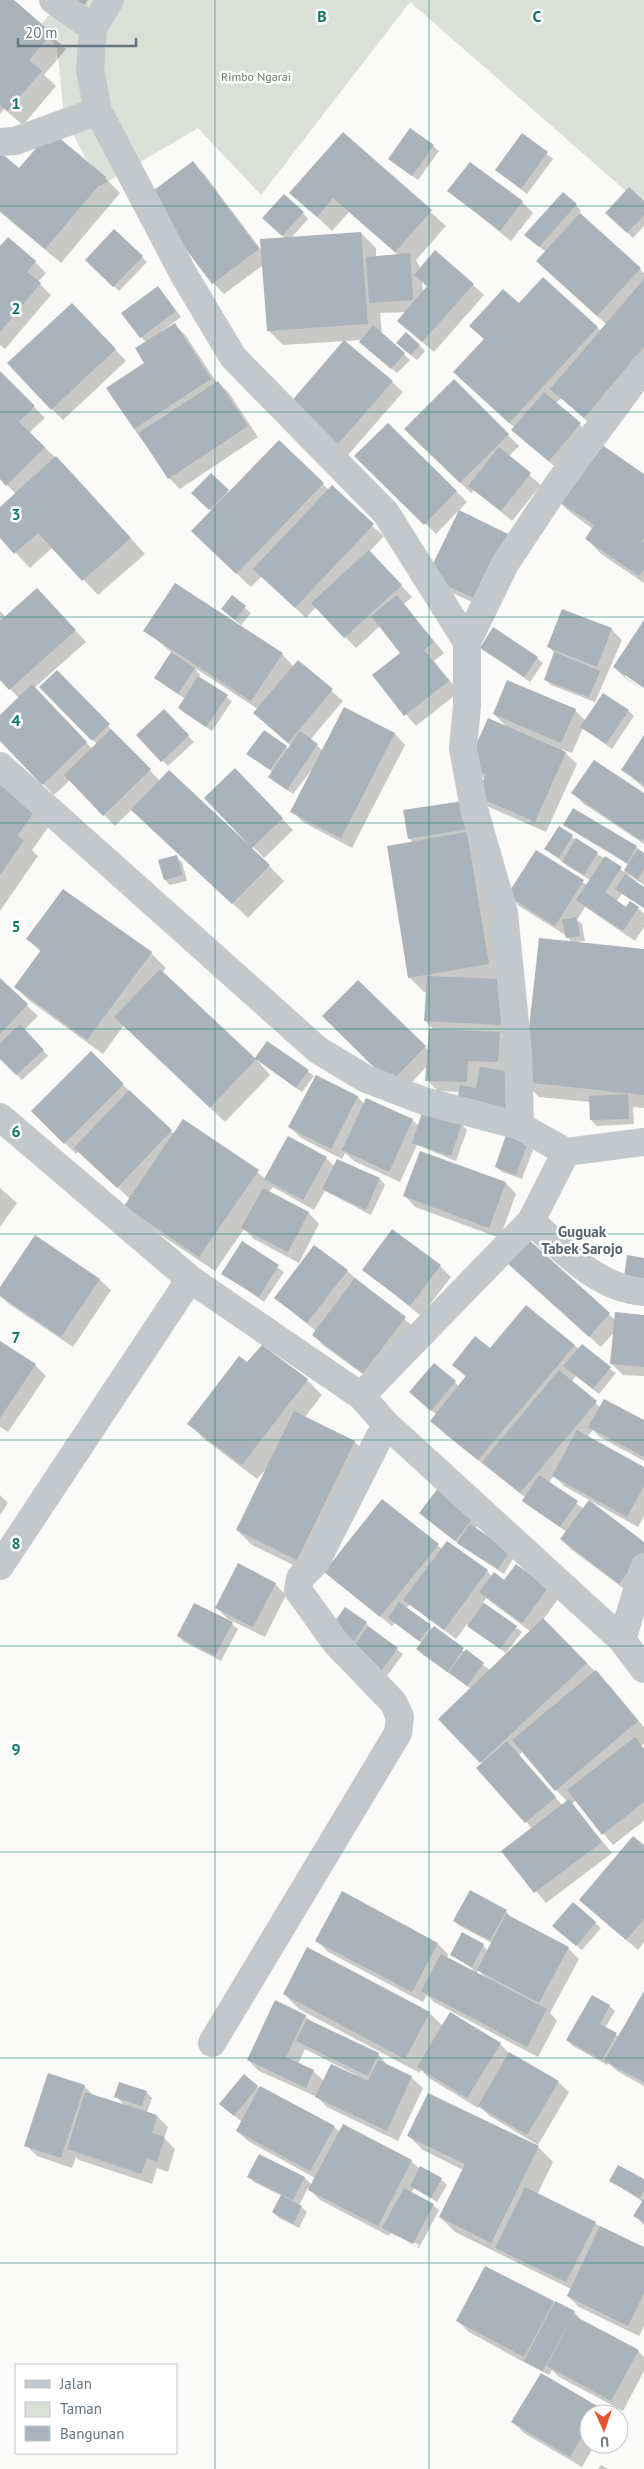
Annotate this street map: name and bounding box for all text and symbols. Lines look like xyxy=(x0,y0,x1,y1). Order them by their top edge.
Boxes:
text: B xyxy=(317,6,327,26)
text: C xyxy=(533,6,542,26)
scale bar xyxy=(18,15,135,47)
text: 20 m xyxy=(25,23,58,42)
park label: Rimbo Ngarai xyxy=(221,69,291,84)
text: 1 xyxy=(11,93,21,113)
text: 2 xyxy=(11,298,21,318)
text: 3 xyxy=(11,504,21,524)
text: 4 xyxy=(11,710,21,730)
text: 5 xyxy=(11,916,21,936)
text: 6 xyxy=(11,1121,21,1141)
district label: Guguak Tabek Sarojo xyxy=(541,1222,623,1258)
text: 7 xyxy=(11,1327,21,1347)
text: 8 xyxy=(11,1533,21,1553)
text: 9 xyxy=(11,1739,21,1759)
legend xyxy=(15,2364,178,2454)
text: Jalan xyxy=(59,2374,92,2393)
text: Taman xyxy=(60,2399,102,2418)
north arrow xyxy=(579,2404,629,2454)
text: Bangunan xyxy=(60,2424,124,2443)
text: U xyxy=(600,2433,610,2451)

